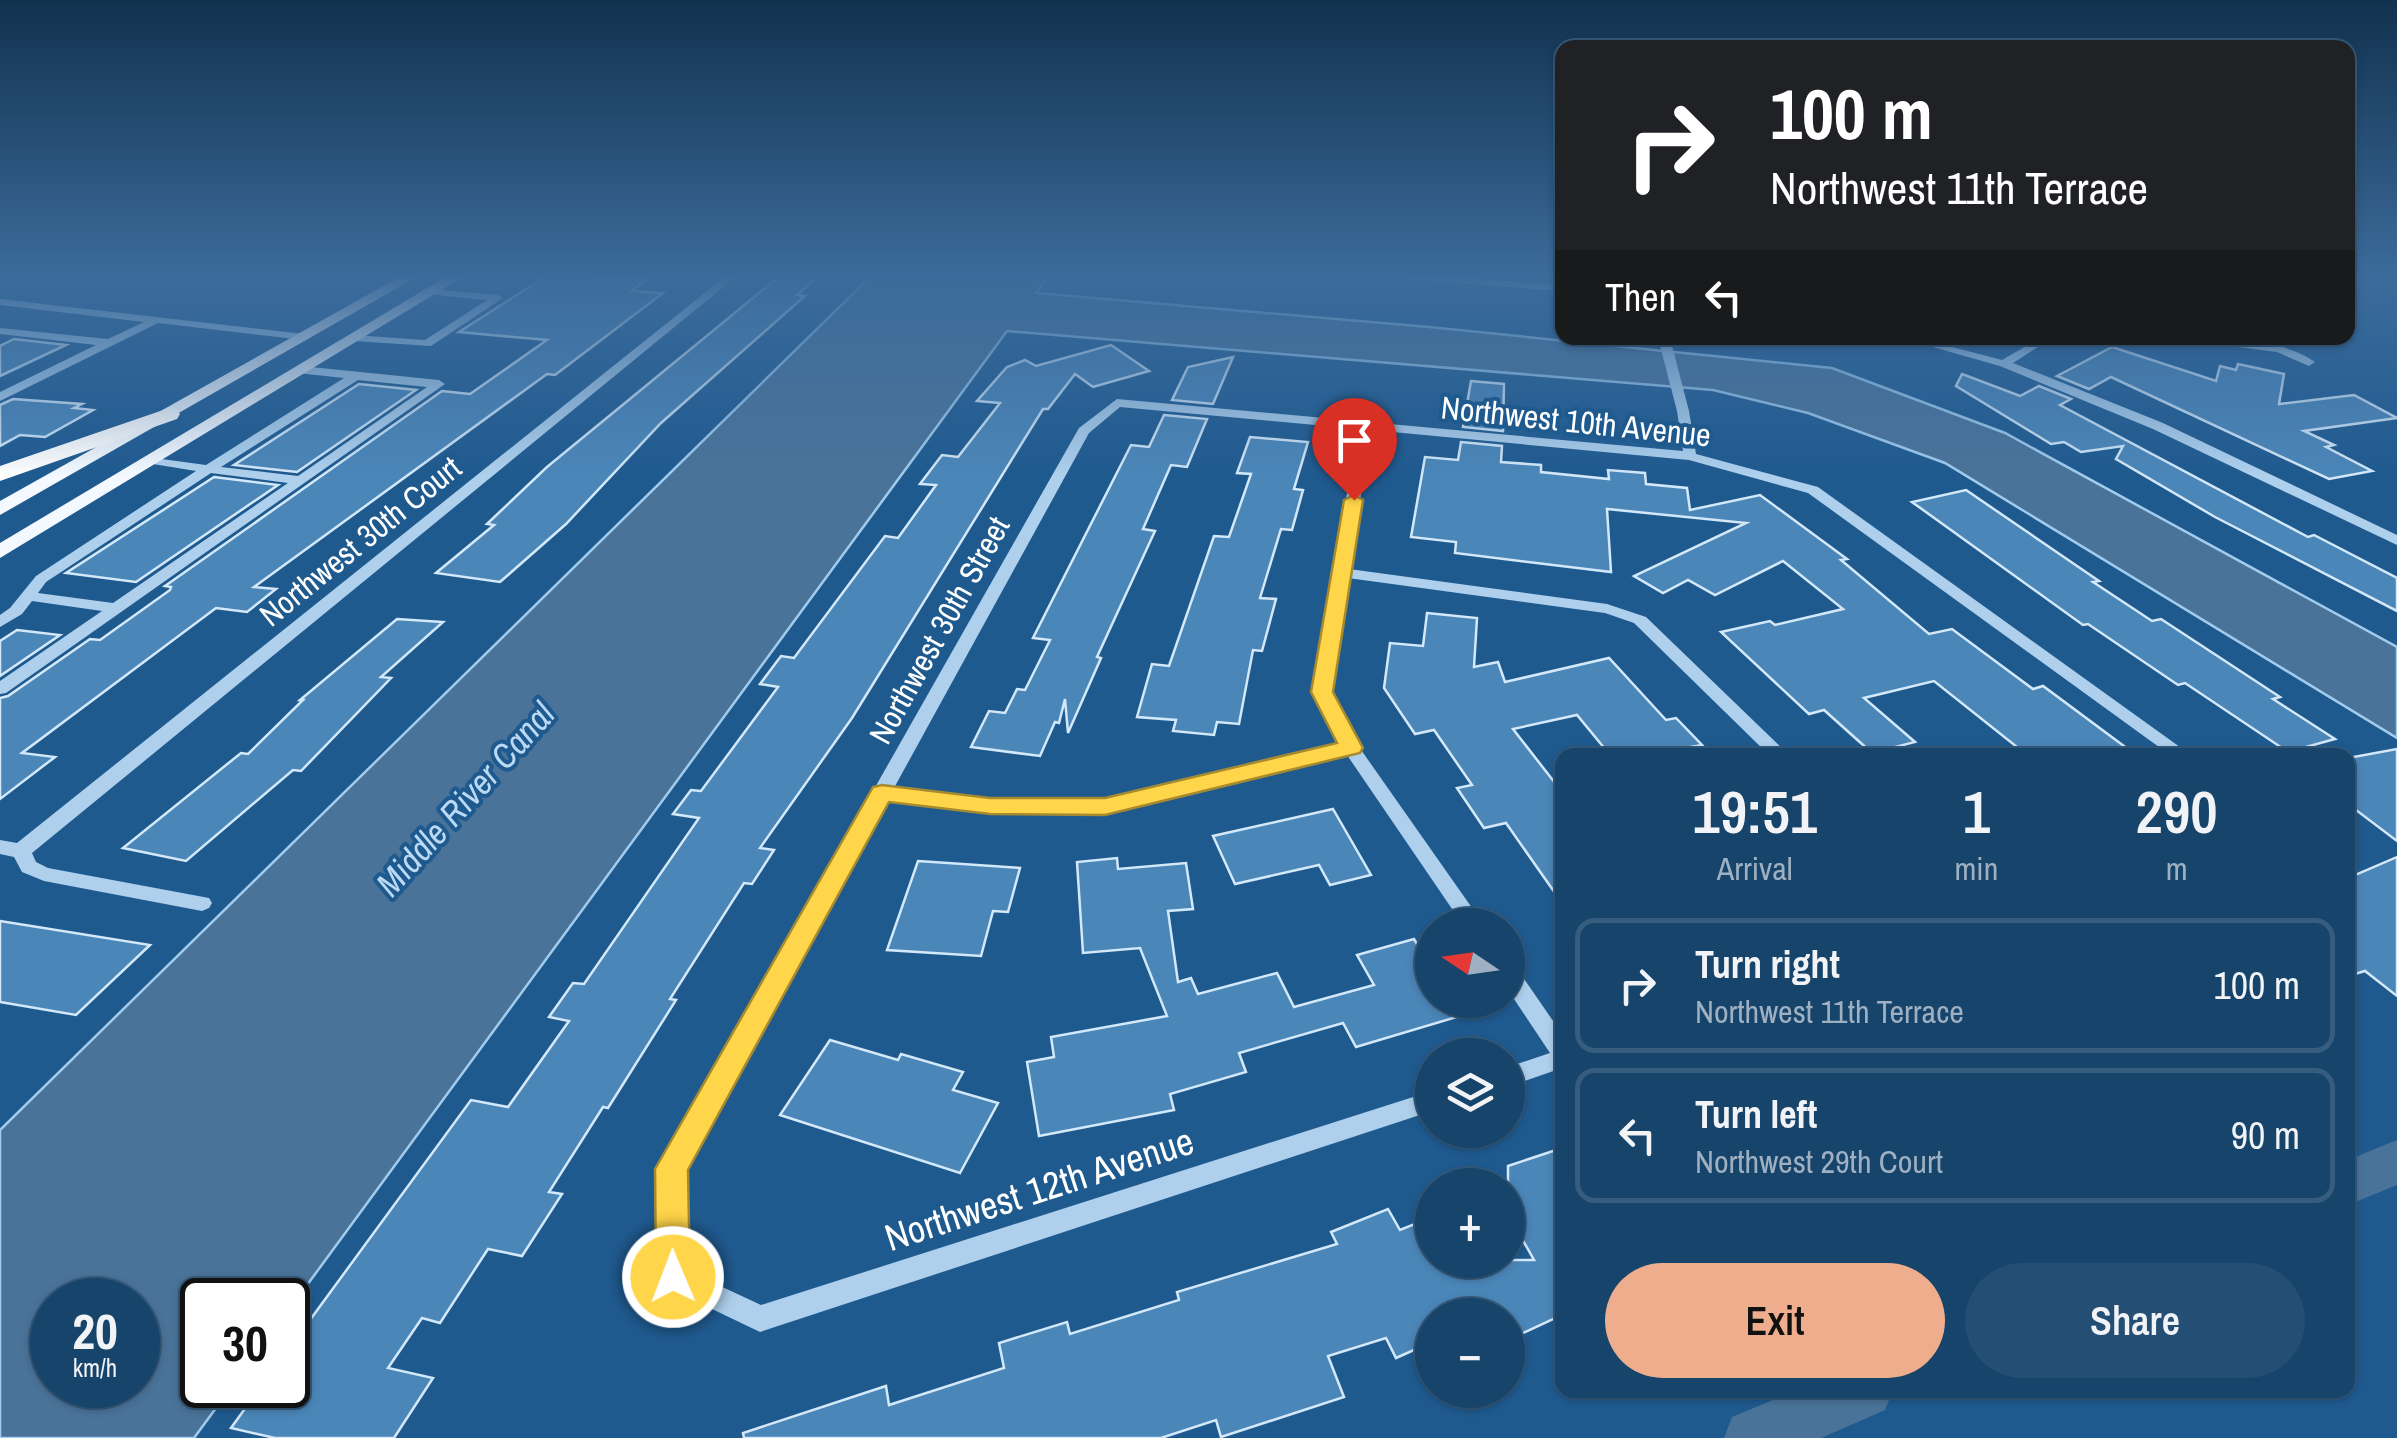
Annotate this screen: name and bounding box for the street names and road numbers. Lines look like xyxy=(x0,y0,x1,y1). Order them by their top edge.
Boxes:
street label: Northwest 10th Avenue xyxy=(1439,385,1713,457)
street label: Northwest 30th Court xyxy=(250,446,470,636)
street label: Northwest 30th Street xyxy=(859,509,1019,751)
street label: Northwest 12th Avenue xyxy=(878,1115,1200,1263)

